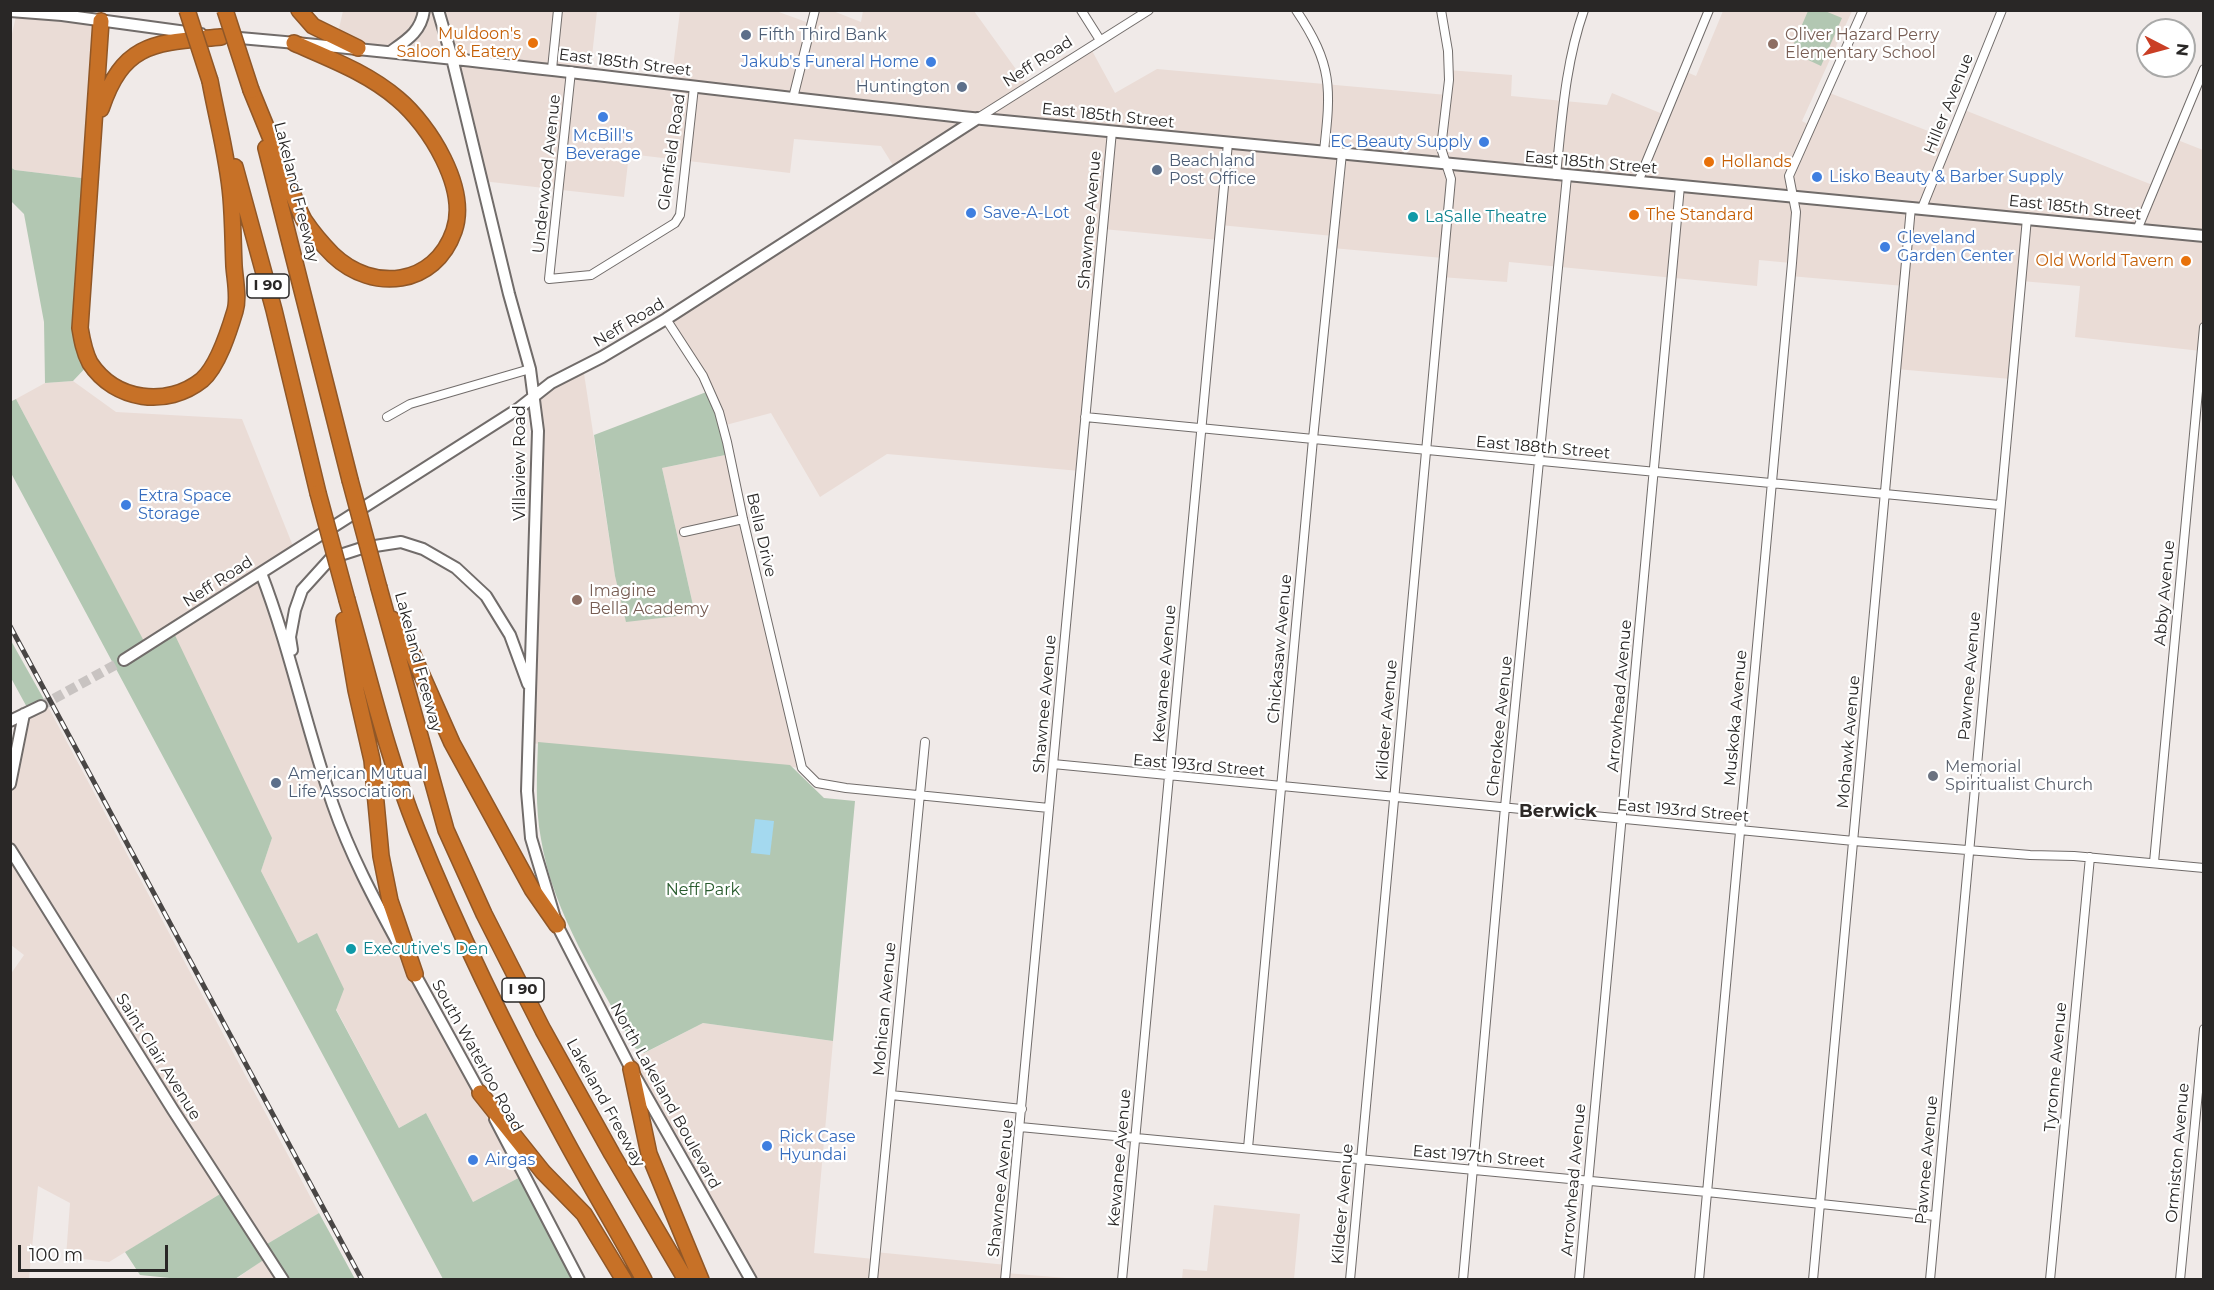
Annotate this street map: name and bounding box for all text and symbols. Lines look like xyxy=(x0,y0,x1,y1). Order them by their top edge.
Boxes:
north arrow xyxy=(2136,18,2196,78)
place label: Muldoon's Saloon & Eatery xyxy=(397,24,521,62)
place label: Fifth Third Bank xyxy=(758,25,887,45)
place label: Oliver Hazard Perry Elementary School xyxy=(1785,25,1939,63)
marker: Fifth Third Bank xyxy=(739,28,753,42)
street label: Neff Road xyxy=(999,32,1077,92)
marker: Muldoon's Saloon & Eatery xyxy=(526,36,540,50)
marker: Oliver Hazard Perry Elementary School xyxy=(1766,37,1780,51)
text: N xyxy=(2172,42,2193,57)
street label: East 185th Street xyxy=(558,45,692,81)
street label: Hiller Avenue xyxy=(1920,51,1978,157)
place label: Jakub's Funeral Home xyxy=(741,52,919,72)
marker: Jakub's Funeral Home xyxy=(924,55,938,69)
place label: Huntington xyxy=(856,77,950,97)
marker: Huntington xyxy=(955,80,969,94)
street label: Glenfield Road xyxy=(654,92,690,212)
street label: Underwood Avenue xyxy=(529,93,565,255)
street label: East 185th Street xyxy=(1041,99,1175,133)
marker: McBill's Beverage xyxy=(596,110,610,124)
street label: Lakeland Freeway xyxy=(269,120,323,264)
place label: McBill's Beverage xyxy=(565,126,641,164)
place label: EC Beauty Supply xyxy=(1330,132,1472,152)
marker: EC Beauty Supply xyxy=(1477,135,1491,149)
street label: East 185th Street xyxy=(1524,148,1658,178)
street label: Shawnee Avenue xyxy=(1074,150,1106,290)
place label: Beachland Post Office xyxy=(1169,151,1256,189)
place label: Hollands xyxy=(1721,152,1792,172)
marker: Hollands xyxy=(1702,155,1716,169)
marker: Beachland Post Office xyxy=(1150,163,1164,177)
place label: Lisko Beauty & Barber Supply xyxy=(1829,167,2063,187)
marker: Lisko Beauty & Barber Supply xyxy=(1810,170,1824,184)
street label: East 185th Street xyxy=(2008,191,2142,225)
place label: Save-A-Lot xyxy=(983,203,1069,223)
place label: The Standard xyxy=(1646,205,1753,225)
marker: Save-A-Lot xyxy=(964,206,978,220)
place label: LaSalle Theatre xyxy=(1425,207,1547,227)
marker: The Standard xyxy=(1627,208,1641,222)
marker: LaSalle Theatre xyxy=(1406,210,1420,224)
place label: Cleveland Garden Center xyxy=(1897,228,2014,266)
marker: Cleveland Garden Center xyxy=(1878,240,1892,254)
place label: Old World Tavern xyxy=(2035,251,2174,271)
marker: Old World Tavern xyxy=(2179,254,2193,268)
road number: I 90 xyxy=(247,274,289,298)
street label: Neff Road xyxy=(590,294,668,352)
street label: Villaview Road xyxy=(510,405,530,521)
street label: East 188th Street xyxy=(1475,433,1611,463)
place label: Extra Space Storage xyxy=(138,486,232,524)
street label: Bella Drive xyxy=(742,491,780,579)
marker: Extra Space Storage xyxy=(119,498,133,512)
street label: Abby Avenue xyxy=(2151,539,2179,647)
street label: Neff Road xyxy=(179,552,257,612)
street label: Chickasaw Avenue xyxy=(1264,573,1296,725)
place label: Imagine Bella Academy xyxy=(589,581,709,619)
street label: Lakeland Freeway xyxy=(390,590,446,734)
marker: Imagine Bella Academy xyxy=(570,593,584,607)
street label: Kewanee Avenue xyxy=(1149,604,1181,744)
street label: Pawnee Avenue xyxy=(1955,611,1985,741)
street label: Arrowhead Avenue xyxy=(1604,619,1636,773)
street label: Shawnee Avenue xyxy=(1029,634,1061,774)
street label: Muskoka Avenue xyxy=(1720,649,1752,787)
street label: Cherokee Avenue xyxy=(1483,655,1517,797)
street label: Kildeer Avenue xyxy=(1372,659,1402,781)
street label: Mohawk Avenue xyxy=(1834,675,1864,809)
street label: East 193rd Street xyxy=(1132,751,1266,781)
place label: Memorial Spiritualist Church xyxy=(1945,757,2093,795)
place label: American Mutual Life Association xyxy=(288,764,427,802)
marker: Memorial Spiritualist Church xyxy=(1926,769,1940,783)
marker: American Mutual Life Association xyxy=(269,776,283,790)
street label: East 193rd Street xyxy=(1616,796,1750,826)
district label: Berwick xyxy=(1519,801,1597,823)
park label: Neff Park xyxy=(666,880,740,900)
place label: Executive's Den xyxy=(363,939,489,959)
street label: Mohican Avenue xyxy=(870,941,900,1077)
marker: Executive's Den xyxy=(344,942,358,956)
street label: South Waterloo Road xyxy=(427,977,527,1135)
road number: I 90 xyxy=(502,978,544,1002)
street label: Saint Clair Avenue xyxy=(111,990,205,1124)
street label: North Lakeland Boulevard xyxy=(606,999,724,1193)
street label: Tyronne Avenue xyxy=(2041,1001,2071,1133)
street label: Lakeland Freeway xyxy=(562,1035,648,1171)
street label: Ormiston Avenue xyxy=(2162,1082,2194,1224)
street label: Kewanee Avenue xyxy=(1104,1088,1136,1228)
street label: Pawnee Avenue xyxy=(1912,1095,1942,1225)
street label: Arrowhead Avenue xyxy=(1558,1103,1590,1257)
street label: Shawnee Avenue xyxy=(984,1118,1018,1258)
place label: Rick Case Hyundai xyxy=(779,1127,856,1165)
marker: Rick Case Hyundai xyxy=(760,1139,774,1153)
street label: East 197th Street xyxy=(1412,1142,1546,1172)
street label: Kildeer Avenue xyxy=(1328,1143,1358,1265)
place label: Airgas xyxy=(485,1150,535,1170)
marker: Airgas xyxy=(466,1153,480,1167)
scale bar xyxy=(21,1233,171,1271)
text: 100 m xyxy=(29,1244,83,1266)

